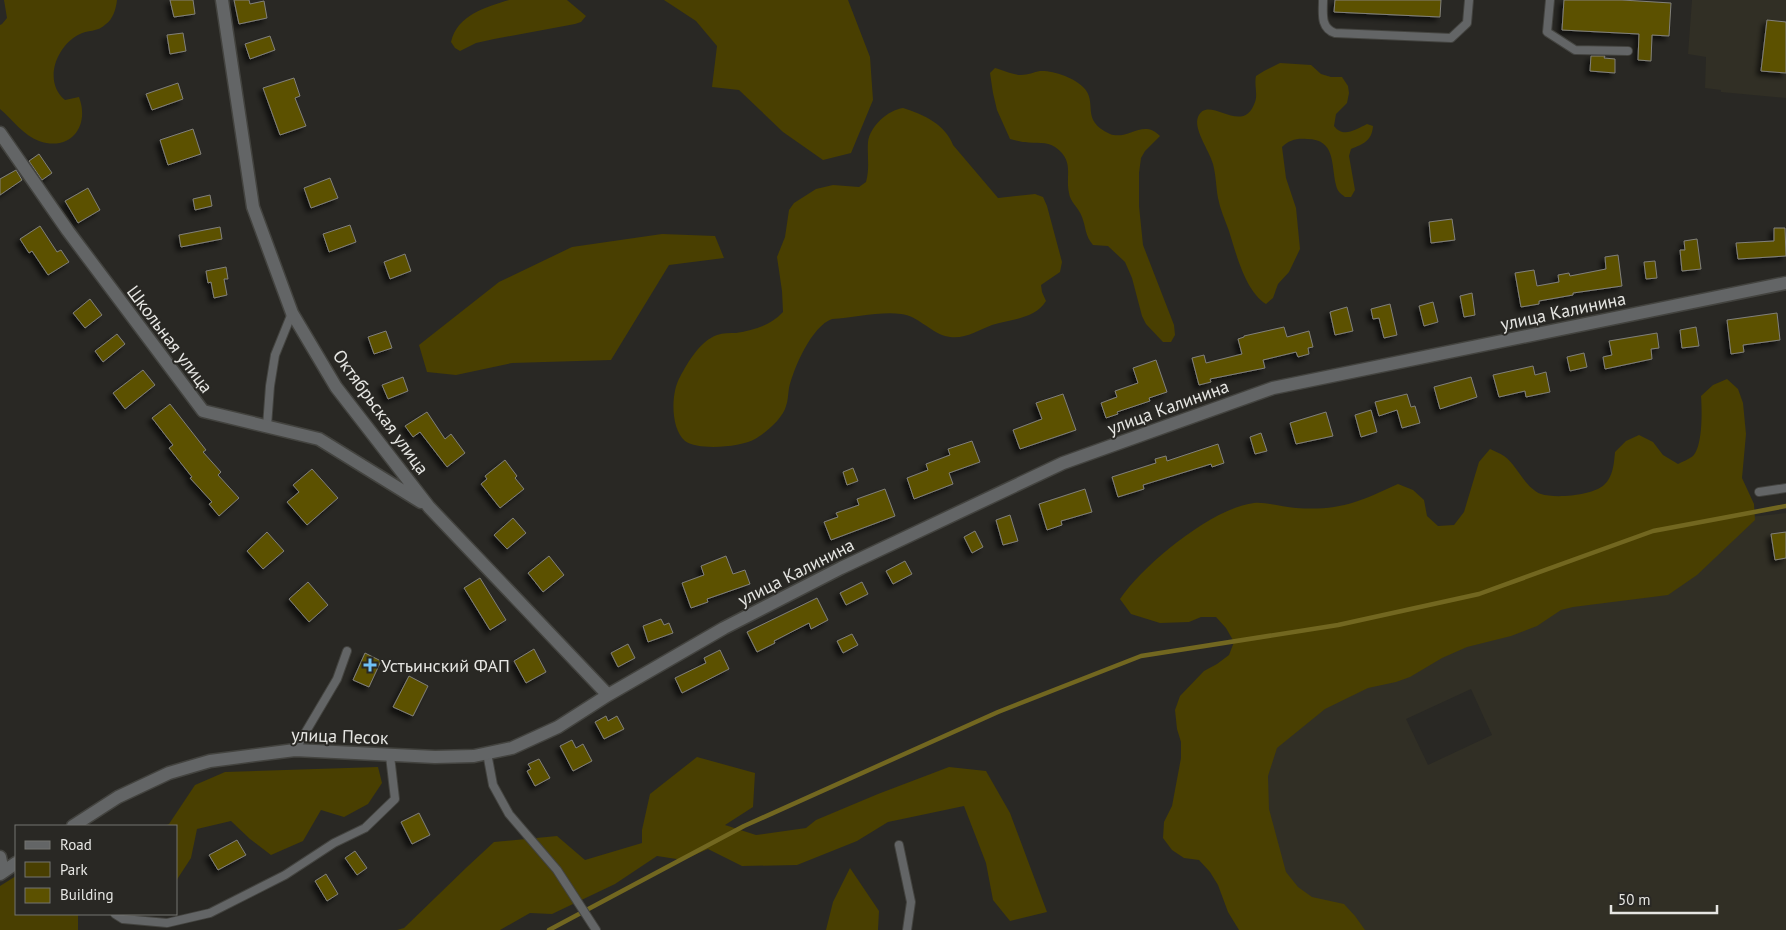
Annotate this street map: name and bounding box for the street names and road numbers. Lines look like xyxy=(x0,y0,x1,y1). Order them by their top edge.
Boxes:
street label: Школьная улица xyxy=(122,281,218,397)
street label: улица Калинина xyxy=(1498,286,1628,336)
street label: Октябрьская улица xyxy=(328,345,434,479)
street label: улица Калинина xyxy=(1104,374,1232,440)
street label: улица Калинина xyxy=(734,533,858,611)
street label: улица Песок xyxy=(291,723,389,749)

